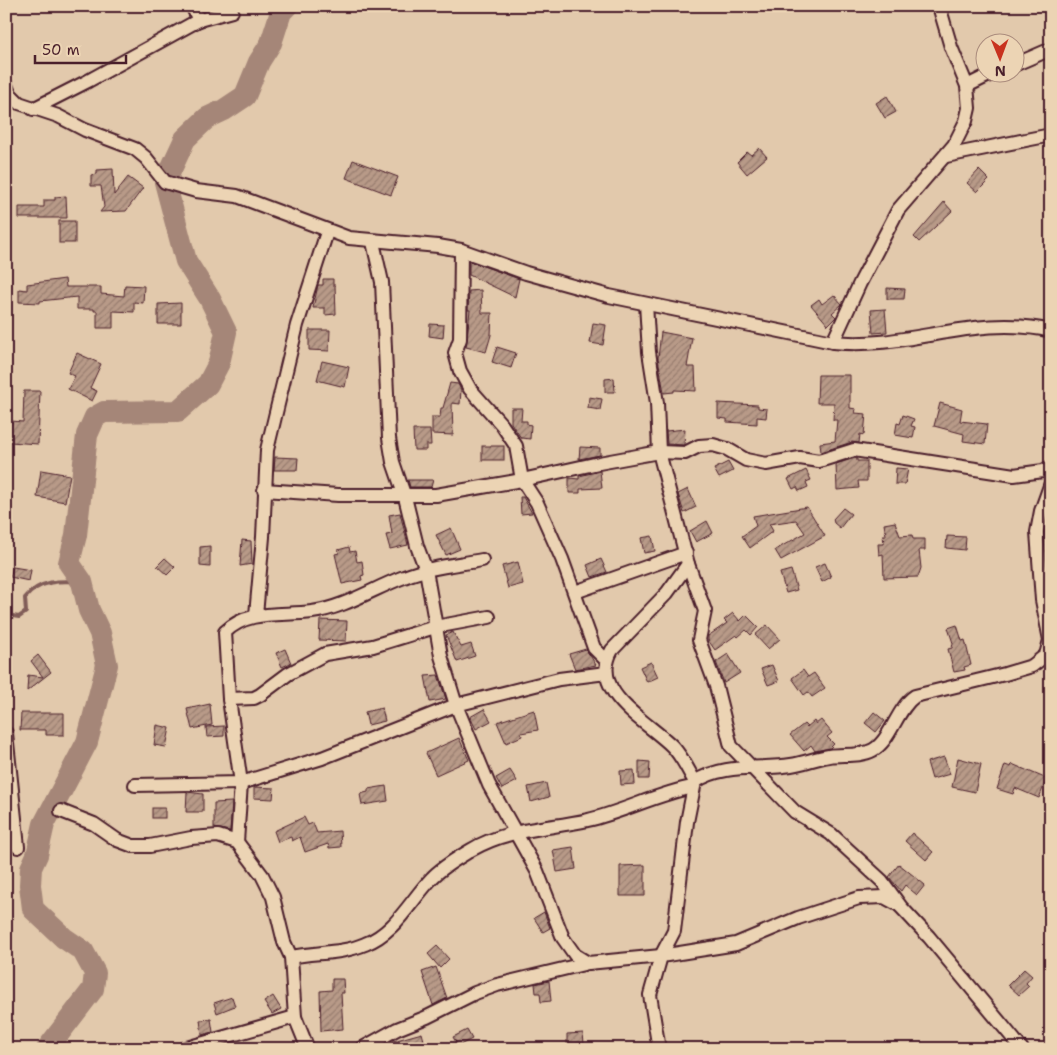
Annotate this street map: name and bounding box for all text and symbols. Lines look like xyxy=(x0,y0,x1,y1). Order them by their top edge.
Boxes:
scale bar xyxy=(35,32,126,64)
north arrow xyxy=(974,32,1024,82)
text: 50 m xyxy=(42,40,80,60)
text: N xyxy=(995,62,1006,80)

